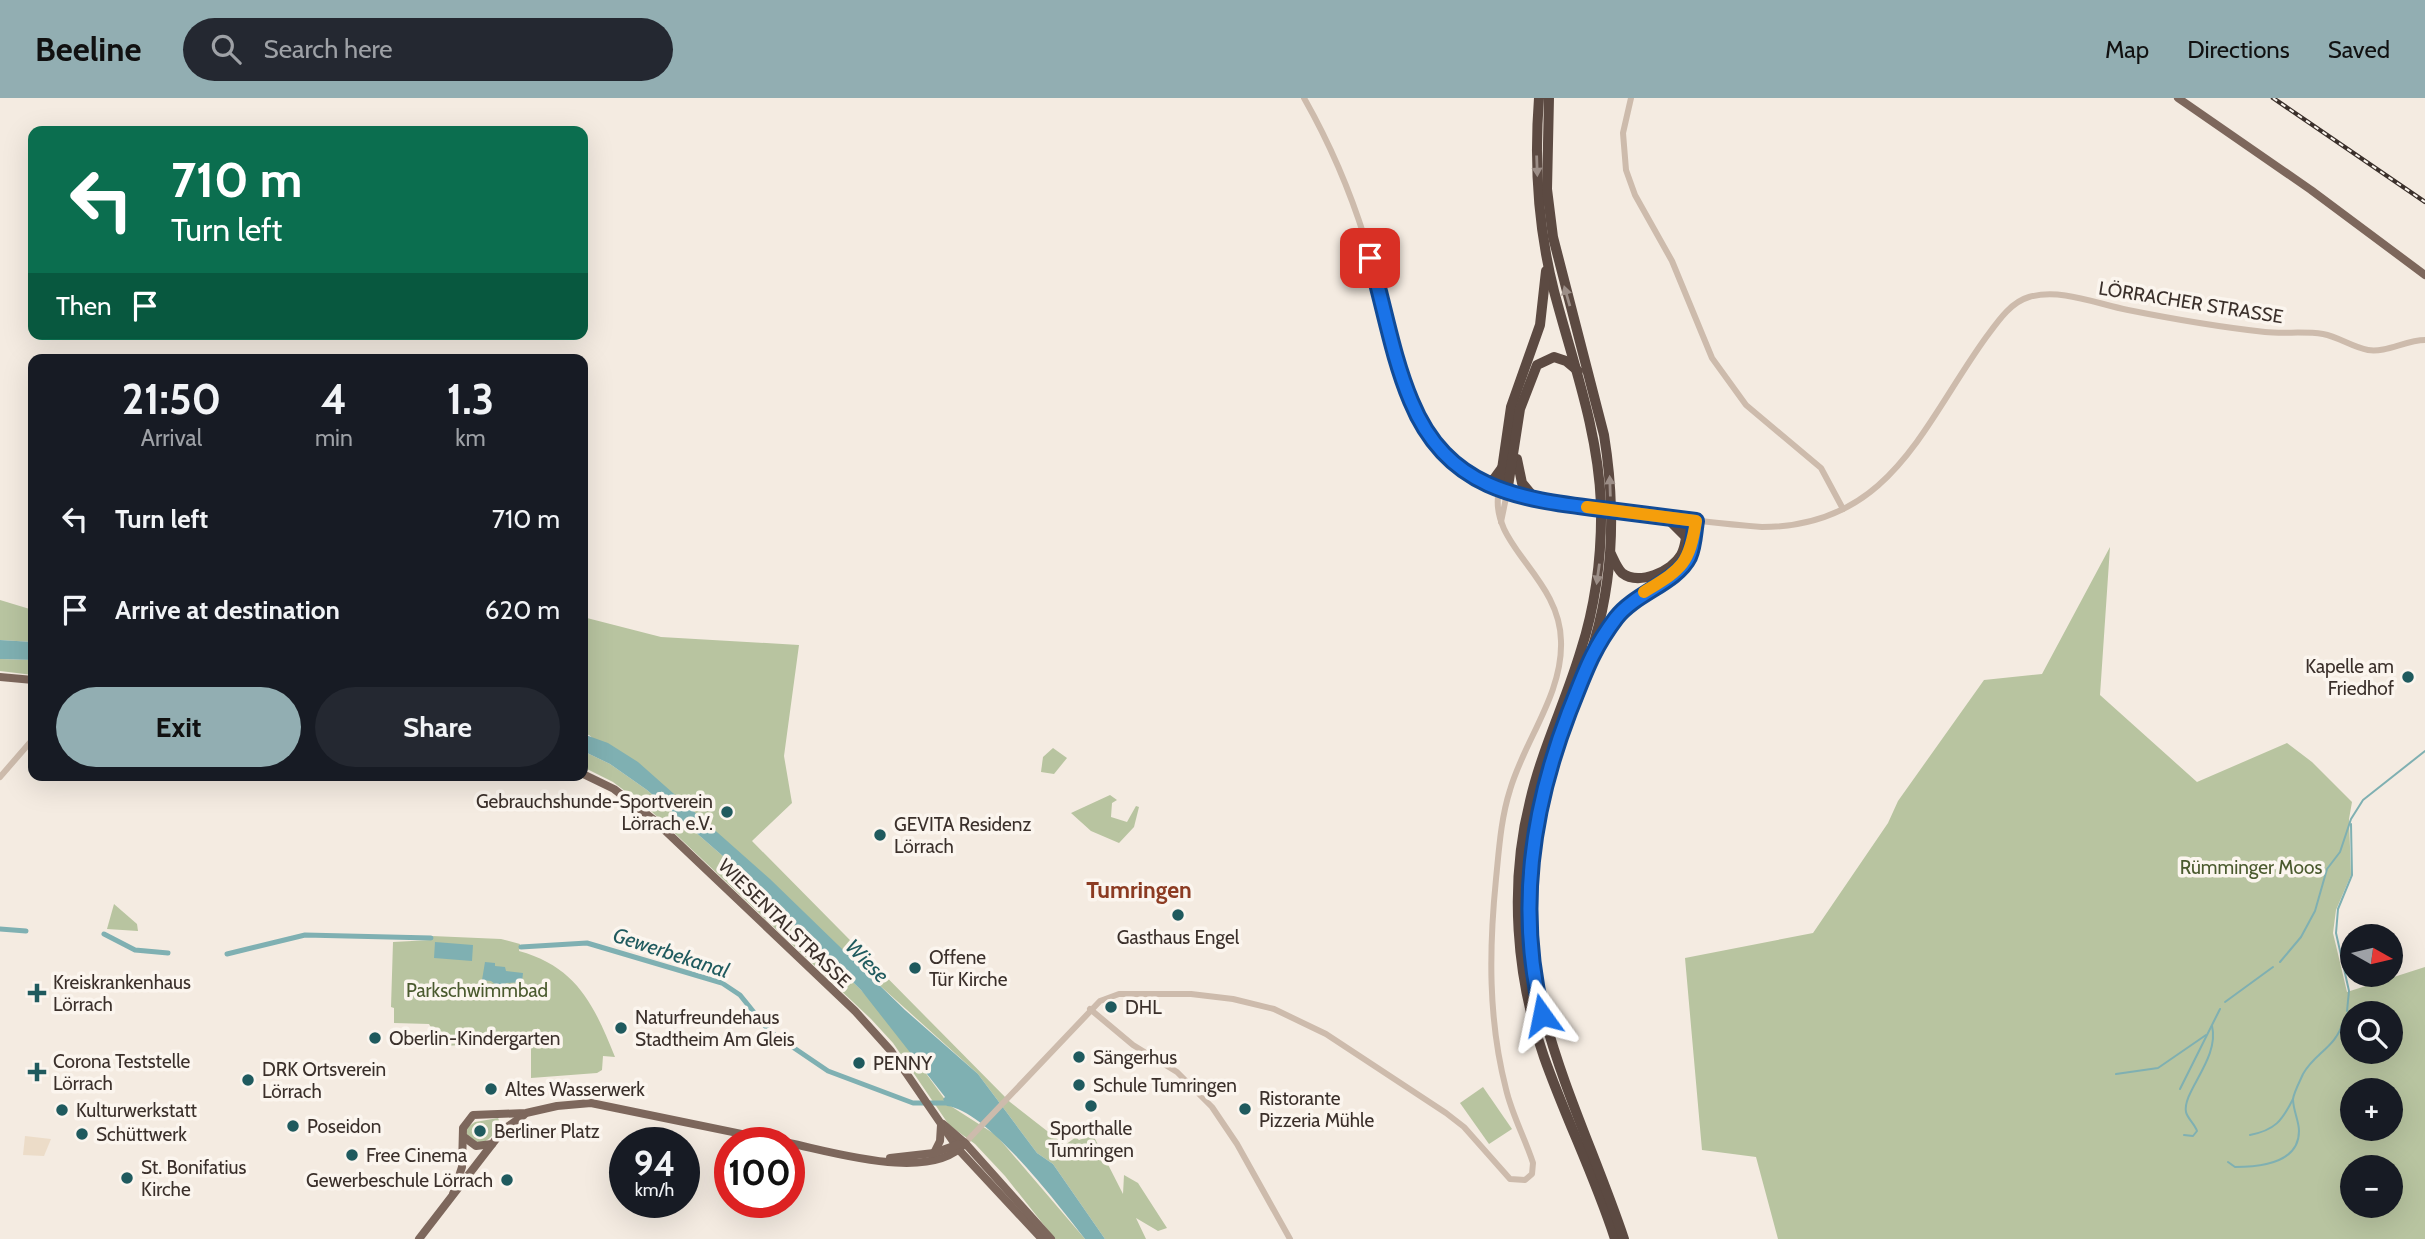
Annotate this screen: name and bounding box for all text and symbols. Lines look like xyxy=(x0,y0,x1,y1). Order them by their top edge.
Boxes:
search box xyxy=(183,18,673,81)
text: Beeline xyxy=(35,29,141,69)
icon: search xyxy=(207,30,245,68)
text: Search here xyxy=(263,33,393,65)
text: Map xyxy=(2105,35,2149,64)
text: Directions xyxy=(2187,35,2290,64)
text: Saved xyxy=(2328,35,2390,64)
text: 710 m xyxy=(171,150,302,209)
icon: left xyxy=(56,154,147,245)
one-way arrow xyxy=(1531,155,1542,177)
text: Turn left xyxy=(171,210,282,249)
pin xyxy=(1340,228,1400,288)
icon: arrive xyxy=(1351,239,1389,277)
street label: LÖRRACHER STRASSE xyxy=(2097,277,2285,328)
one-way arrow xyxy=(1562,286,1572,307)
icon: arrive xyxy=(126,287,164,325)
text: Then xyxy=(56,290,112,322)
text: 21:50 xyxy=(122,373,221,425)
text: 4 xyxy=(321,373,347,425)
text: 1.3 xyxy=(447,373,494,425)
text: Arrival xyxy=(141,424,202,452)
text: min xyxy=(315,424,353,452)
text: km xyxy=(455,424,486,452)
one-way arrow xyxy=(1604,474,1615,496)
icon: left xyxy=(56,500,94,538)
text: Turn left xyxy=(115,503,208,535)
text: 710 m xyxy=(492,503,560,535)
one-way arrow xyxy=(1592,563,1603,585)
icon: arrive xyxy=(56,591,94,629)
text: Arrive at destination xyxy=(115,594,340,626)
text: 620 m xyxy=(485,594,560,626)
place label: Kapelle am Friedhof xyxy=(2305,655,2395,700)
marker: Kapelle am Friedhof xyxy=(2400,669,2416,685)
button: Exit xyxy=(56,687,301,767)
button: Share xyxy=(315,687,560,767)
place label: Gebrauchshunde-Sportverein Lörrach e.V. xyxy=(476,790,713,835)
marker: Gebrauchshunde-Sportverein Lörrach e.V. xyxy=(719,804,735,820)
place label: GEVITA Residenz Lörrach xyxy=(894,813,1031,858)
marker: GEVITA Residenz Lörrach xyxy=(872,827,888,843)
street label: WIESENTALSTRASSE xyxy=(713,854,856,993)
park label: Rümminger Moos xyxy=(2180,856,2322,879)
district label: Tumringen xyxy=(1086,876,1192,904)
marker: Gasthaus Engel xyxy=(1170,907,1186,923)
water label: Gewerbekanal xyxy=(610,922,732,983)
north arrow xyxy=(2340,924,2403,987)
map controls xyxy=(2340,924,2403,1218)
place label: Gasthaus Engel xyxy=(1117,926,1240,949)
water label: Wiese xyxy=(840,934,895,988)
place label: Offene Tür Kirche xyxy=(929,946,1008,991)
marker: Offene Tür Kirche xyxy=(907,960,923,976)
place label: Kreiskrankenhaus Lörrach xyxy=(53,971,191,1016)
position arrow xyxy=(1505,978,1579,1052)
park label: Parkschwimmbad xyxy=(406,979,548,1002)
marker: Kreiskrankenhaus Lörrach xyxy=(27,983,47,1003)
place label: DHL xyxy=(1125,996,1162,1019)
marker: DHL xyxy=(1103,999,1119,1015)
button: search xyxy=(2340,1001,2403,1064)
place label: Naturfreundehaus Stadtheim Am Gleis xyxy=(635,1006,795,1051)
marker: Naturfreundehaus Stadtheim Am Gleis xyxy=(613,1020,629,1036)
place label: Oberlin-Kindergarten xyxy=(389,1027,560,1050)
marker: Oberlin-Kindergarten xyxy=(367,1030,383,1046)
place label: Sängerhus xyxy=(1093,1046,1177,1069)
marker: Sängerhus xyxy=(1071,1049,1087,1065)
place label: Corona Teststelle Lörrach xyxy=(53,1050,191,1095)
place label: PENNY xyxy=(873,1052,932,1075)
marker: PENNY xyxy=(851,1055,867,1071)
place label: DRK Ortsverein Lörrach xyxy=(262,1058,386,1103)
marker: Corona Teststelle Lörrach xyxy=(27,1062,47,1082)
marker: DRK Ortsverein Lörrach xyxy=(240,1072,256,1088)
place label: Schule Tumringen xyxy=(1093,1074,1237,1097)
marker: Schule Tumringen xyxy=(1071,1077,1087,1093)
place label: Altes Wasserwerk xyxy=(505,1078,645,1101)
button: + xyxy=(2340,1078,2403,1141)
marker: Altes Wasserwerk xyxy=(483,1081,499,1097)
place label: Ristorante Pizzeria Mühle xyxy=(1259,1087,1374,1132)
marker: Sporthalle Tumringen xyxy=(1083,1098,1099,1114)
place label: Kulturwerkstatt xyxy=(76,1099,198,1122)
marker: Ristorante Pizzeria Mühle xyxy=(1237,1101,1253,1117)
marker: Kulturwerkstatt xyxy=(54,1102,70,1118)
place label: Poseidon xyxy=(307,1115,381,1138)
place label: Sporthalle Tumringen xyxy=(1048,1117,1134,1162)
marker: Poseidon xyxy=(285,1118,301,1134)
place label: Berliner Platz xyxy=(494,1120,600,1143)
place label: Schüttwerk xyxy=(96,1123,187,1146)
marker: Berliner Platz xyxy=(472,1123,488,1139)
marker: Schüttwerk xyxy=(74,1126,90,1142)
speed limit sign: 100 xyxy=(714,1127,805,1218)
text: 94 xyxy=(634,1142,675,1185)
place label: Free Cinema xyxy=(366,1144,467,1167)
marker: Free Cinema xyxy=(344,1147,360,1163)
button: − xyxy=(2340,1155,2403,1218)
place label: St. Bonifatius Kirche xyxy=(141,1156,246,1201)
place label: Gewerbeschule Lörrach xyxy=(306,1169,493,1192)
marker: St. Bonifatius Kirche xyxy=(119,1170,135,1186)
marker: Gewerbeschule Lörrach xyxy=(499,1172,515,1188)
text: km/h xyxy=(635,1179,674,1201)

